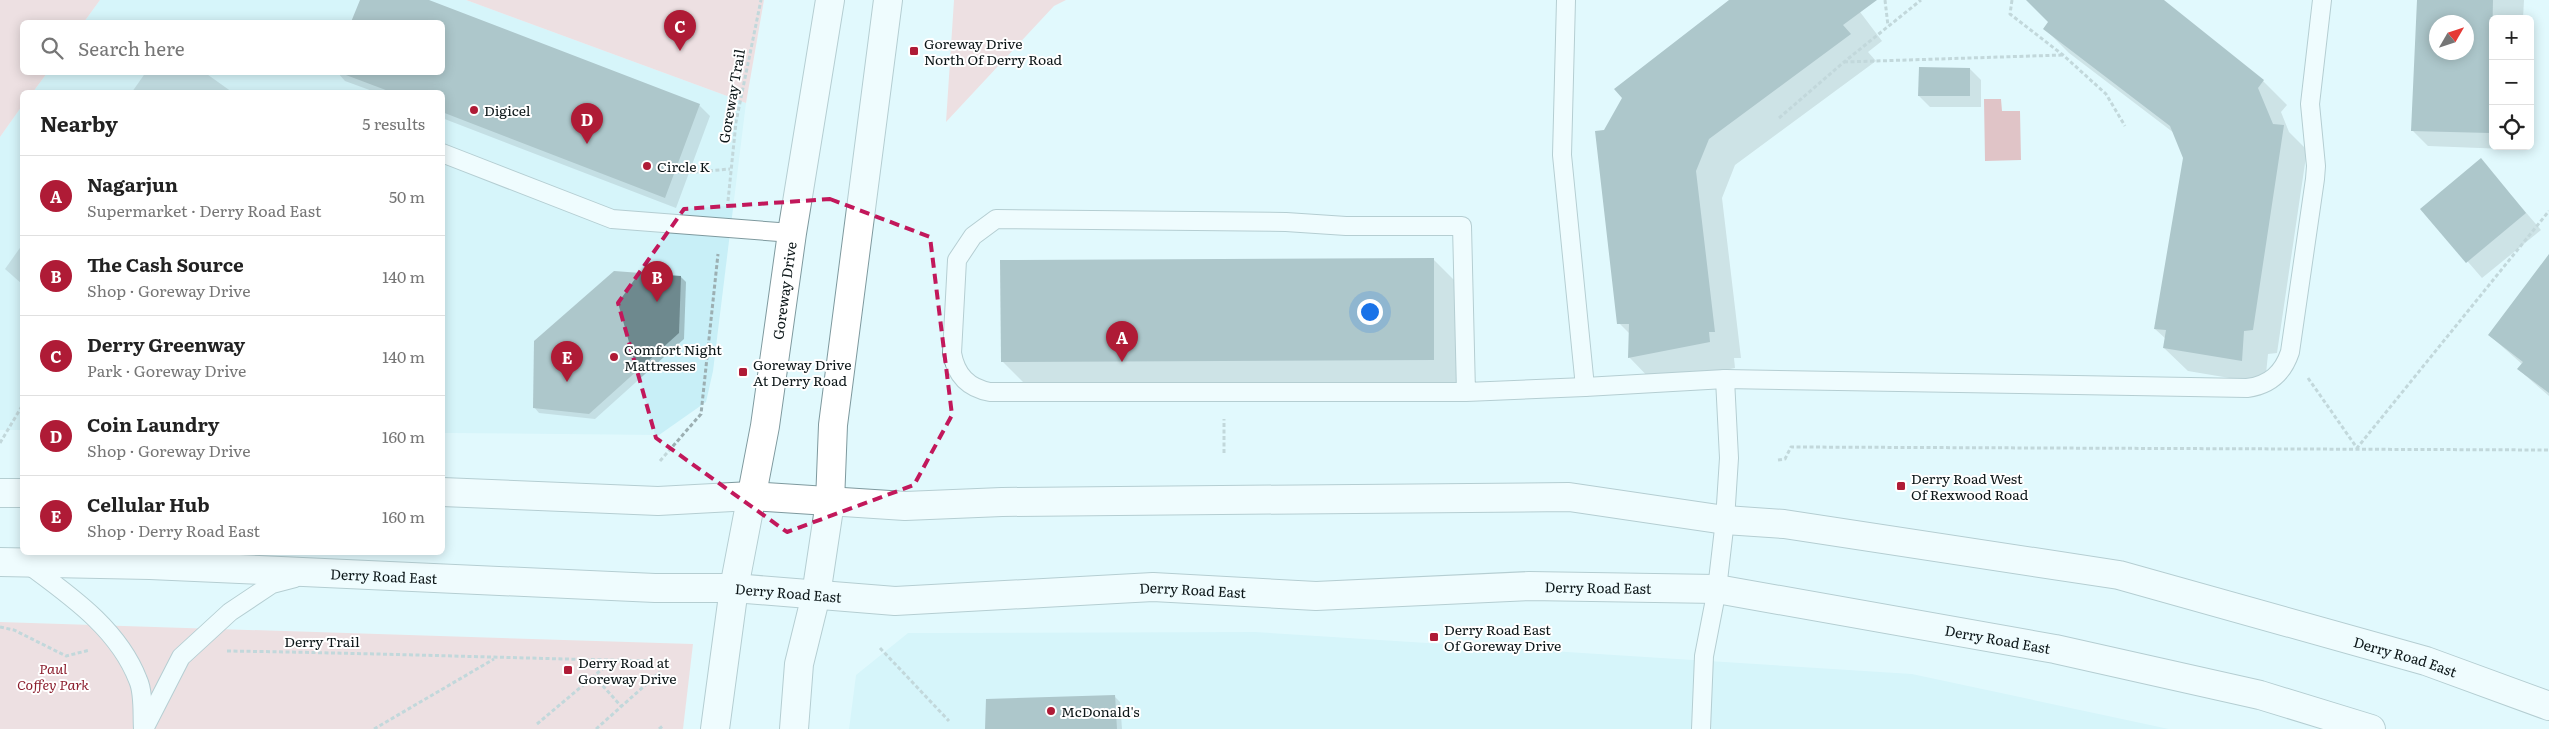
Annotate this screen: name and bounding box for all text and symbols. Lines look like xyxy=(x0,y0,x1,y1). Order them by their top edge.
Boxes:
pin: C xyxy=(664,10,696,51)
north arrow xyxy=(2429,15,2474,60)
map controls xyxy=(2489,15,2534,150)
button: + xyxy=(2489,15,2534,60)
search box xyxy=(20,20,445,75)
place label: Goreway Drive North Of Derry Road xyxy=(924,33,1063,69)
icon: search xyxy=(38,34,66,62)
text: Search here xyxy=(78,34,185,62)
marker: Goreway Drive North Of Derry Road xyxy=(908,45,920,57)
street label: Goreway Trail xyxy=(713,47,749,145)
button: − xyxy=(2489,60,2534,105)
place label: Digicel xyxy=(484,100,531,120)
pin: D xyxy=(571,103,603,144)
marker: Digicel xyxy=(468,104,480,116)
button: locate xyxy=(2489,105,2534,150)
text: Nearby xyxy=(40,107,118,138)
text: 5 results xyxy=(362,111,425,135)
place label: Circle K xyxy=(657,156,710,176)
marker: Circle K xyxy=(641,160,653,172)
text: Nagarjun xyxy=(87,170,178,198)
text: A xyxy=(50,184,62,208)
text: 50 m xyxy=(389,184,425,208)
text: Supermarket · Derry Road East xyxy=(87,198,321,222)
street label: Goreway Drive xyxy=(767,240,801,341)
text: The Cash Source xyxy=(87,250,244,278)
pin: B xyxy=(641,261,673,302)
text: B xyxy=(50,264,62,288)
text: 140 m xyxy=(382,264,425,288)
text: Shop · Goreway Drive xyxy=(87,278,250,302)
your location xyxy=(1357,299,1383,325)
pin: A xyxy=(1106,321,1138,362)
text: Derry Greenway xyxy=(87,330,245,358)
place label: Comfort Night Mattresses xyxy=(624,339,722,375)
pin: E xyxy=(551,341,583,382)
text: C xyxy=(50,344,62,368)
text: 140 m xyxy=(382,344,425,368)
marker: Comfort Night Mattresses xyxy=(608,351,620,363)
place label: Goreway Drive At Derry Road xyxy=(753,354,852,390)
text: Park · Goreway Drive xyxy=(87,358,246,382)
marker: Goreway Drive At Derry Road xyxy=(737,366,749,378)
text: Coin Laundry xyxy=(87,410,219,438)
text: D xyxy=(50,424,62,448)
text: 160 m xyxy=(382,424,425,448)
text: Shop · Goreway Drive xyxy=(87,438,250,462)
place label: Derry Road West Of Rexwood Road xyxy=(1911,468,2029,504)
marker: Derry Road West Of Rexwood Road xyxy=(1895,480,1907,492)
text: Cellular Hub xyxy=(87,490,209,518)
text: E xyxy=(51,504,61,528)
text: 160 m xyxy=(382,504,425,528)
text: Shop · Derry Road East xyxy=(87,518,260,542)
street label: Derry Road East xyxy=(330,563,438,588)
street label: Derry Road East xyxy=(1544,576,1652,598)
street label: Derry Road East xyxy=(1139,577,1247,602)
street label: Derry Road East xyxy=(734,578,843,607)
place label: Derry Road East Of Goreway Drive xyxy=(1444,619,1561,655)
street label: Derry Road East xyxy=(1943,620,2052,658)
street label: Derry Trail xyxy=(284,631,360,651)
marker: Derry Road East Of Goreway Drive xyxy=(1428,631,1440,643)
street label: Derry Road East xyxy=(2351,631,2460,682)
place label: Derry Road at Goreway Drive xyxy=(578,652,677,688)
park label: Paul Coffey Park xyxy=(17,658,89,694)
marker: Derry Road at Goreway Drive xyxy=(562,664,574,676)
place label: McDonald's xyxy=(1061,701,1140,721)
marker: McDonald's xyxy=(1045,705,1057,717)

